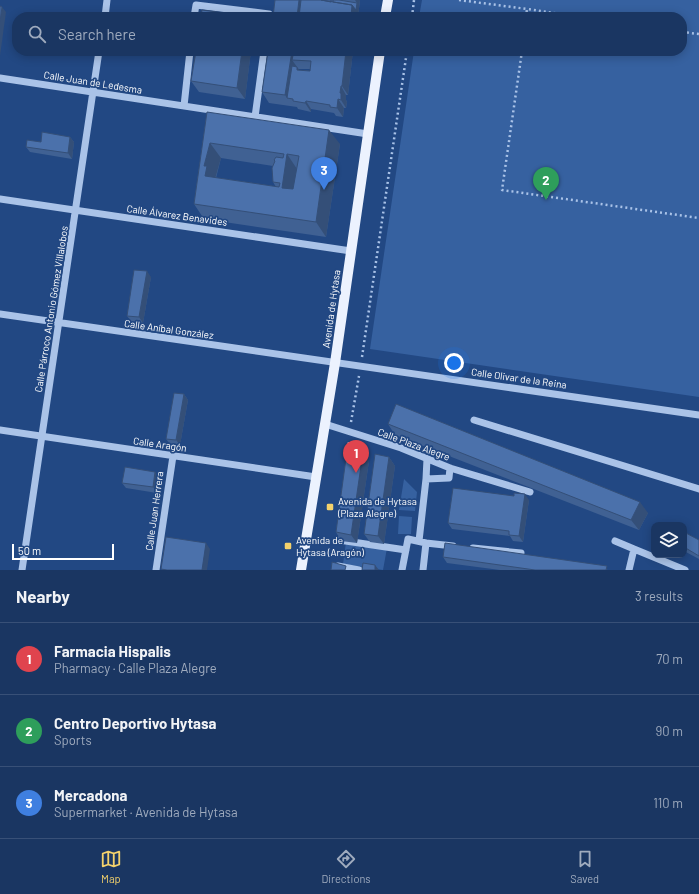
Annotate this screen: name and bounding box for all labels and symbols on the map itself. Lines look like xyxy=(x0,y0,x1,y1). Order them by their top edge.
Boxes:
street label: Calle Juan de Ledesma xyxy=(43,68,143,96)
pin: 3 xyxy=(311,157,337,190)
pin: 2 xyxy=(533,167,559,200)
street label: Calle Álvarez Benavides xyxy=(126,202,228,228)
street label: Calle Párroco Antonio Gómez Villalobos xyxy=(32,225,70,393)
street label: Avenida de Hytasa xyxy=(320,269,342,349)
street label: Calle Aníbal González xyxy=(124,317,215,341)
your location xyxy=(444,353,464,373)
street label: Calle Olivar de la Reina xyxy=(471,365,567,391)
street label: Calle Plaza Alegre xyxy=(376,425,452,463)
street label: Calle Aragón xyxy=(132,434,188,454)
pin: 1 xyxy=(343,440,369,473)
street label: Calle Juan Herrera xyxy=(143,471,165,551)
place label: Avenida de Hytasa (Plaza Alegre) xyxy=(337,495,417,519)
marker: Avenida de Hytasa (Plaza Alegre) xyxy=(325,502,335,512)
place label: Avenida de Hytasa (Aragón) xyxy=(296,534,364,558)
marker: Avenida de Hytasa (Aragón) xyxy=(283,541,293,551)
scale bar xyxy=(12,542,114,561)

